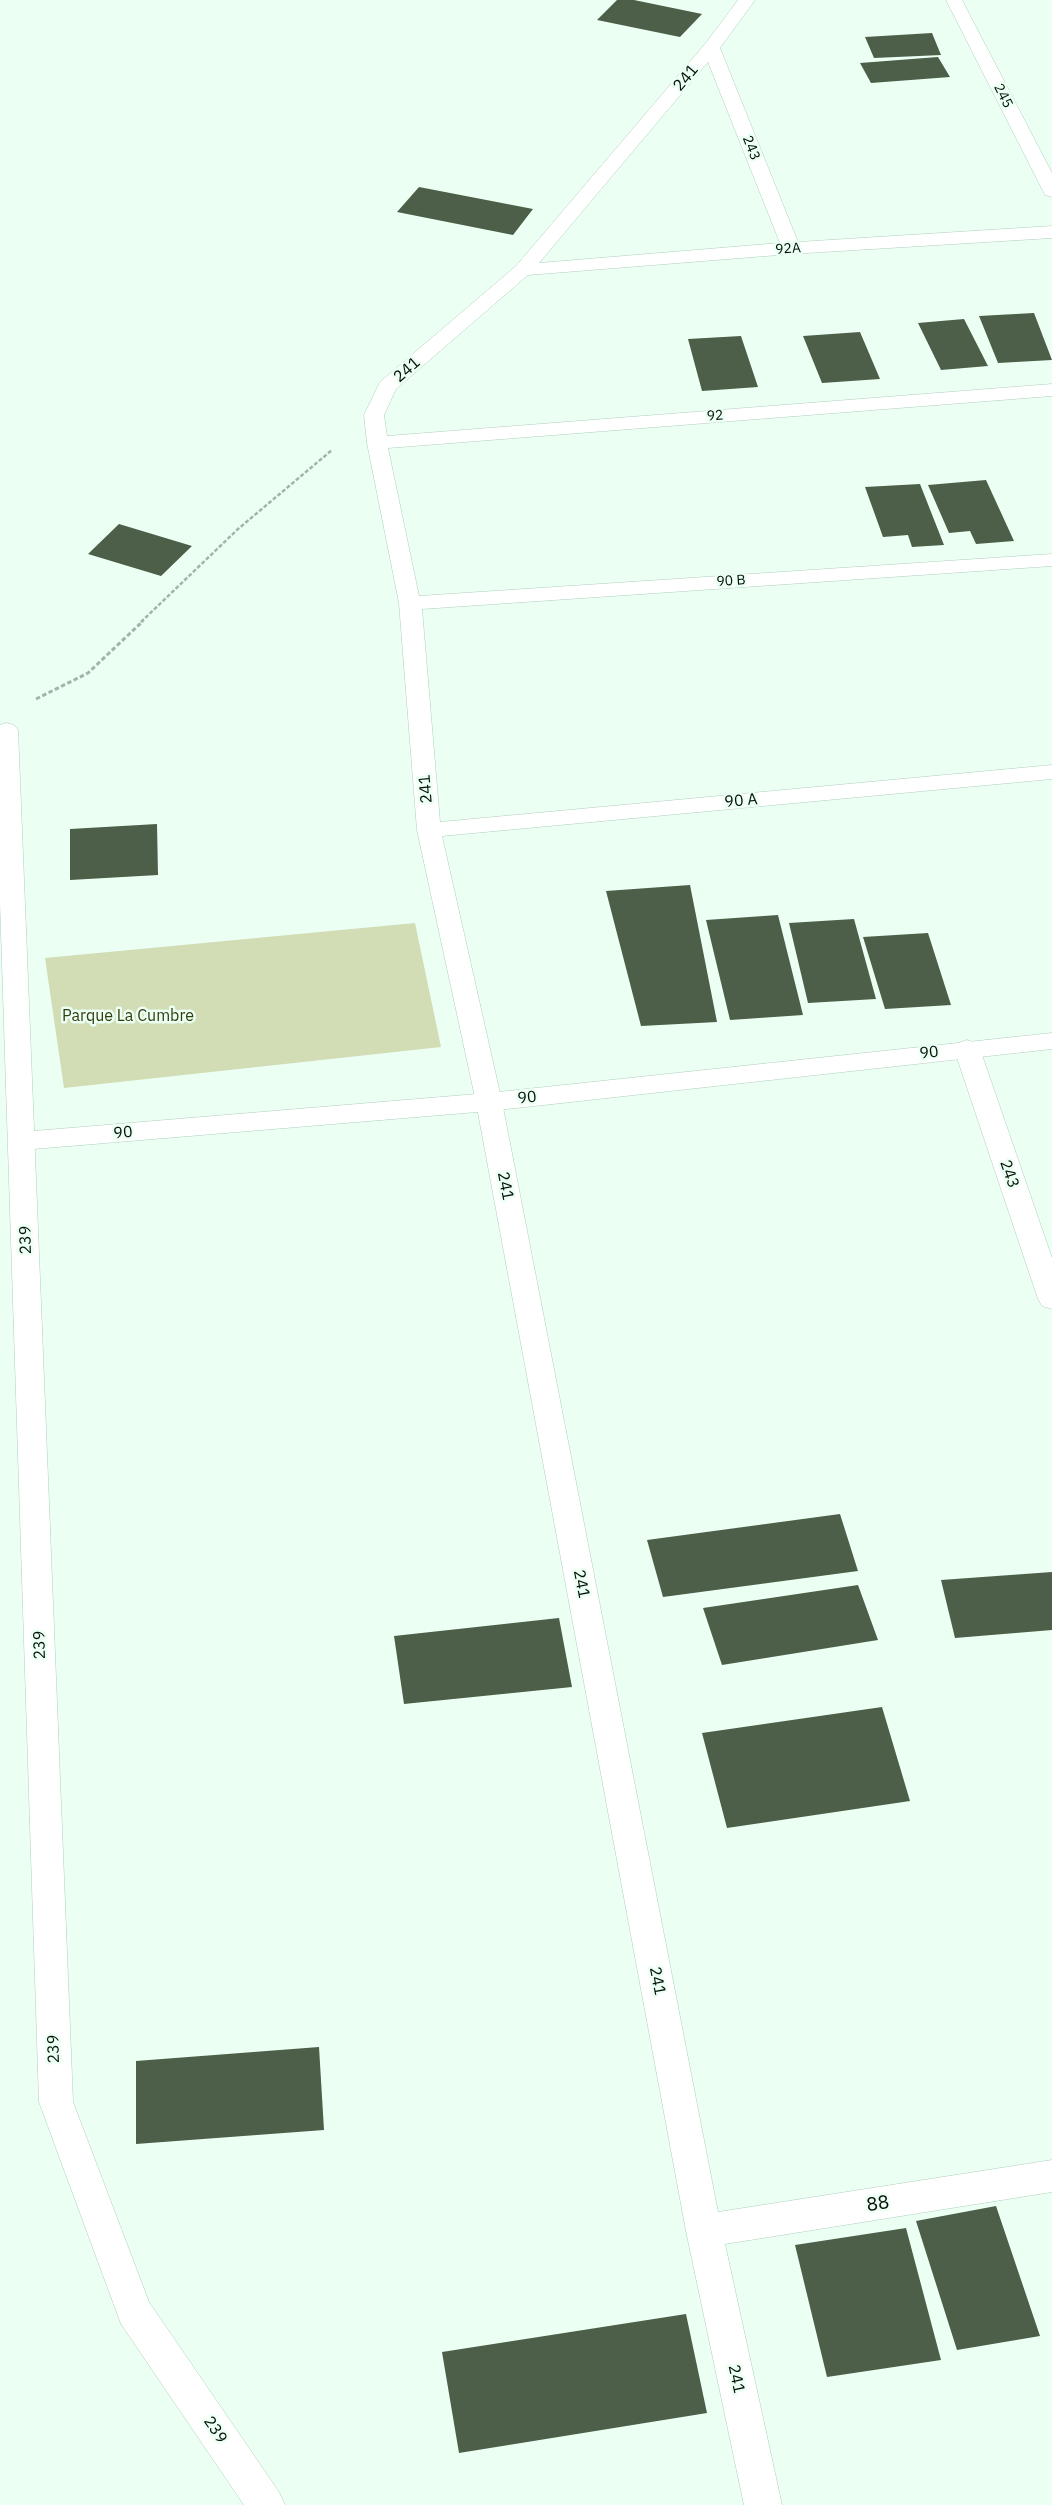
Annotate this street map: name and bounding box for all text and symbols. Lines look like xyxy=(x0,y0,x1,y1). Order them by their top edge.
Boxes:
street label: 241 xyxy=(669,61,703,95)
street label: 245 xyxy=(990,81,1016,111)
street label: 243 xyxy=(738,133,764,163)
street label: 92A xyxy=(775,240,801,258)
street label: 241 xyxy=(390,353,424,387)
street label: 92 xyxy=(706,407,724,425)
street label: 90 B xyxy=(716,572,746,590)
street label: 241 xyxy=(415,774,437,804)
street label: 90 A xyxy=(724,790,758,812)
park label: Parque La Cumbre xyxy=(62,1006,194,1026)
street label: 90 xyxy=(918,1042,940,1064)
street label: 90 xyxy=(516,1087,538,1109)
street label: 90 xyxy=(113,1123,133,1143)
street label: 243 xyxy=(995,1157,1023,1191)
street label: 241 xyxy=(493,1170,517,1202)
street label: 239 xyxy=(16,1225,36,1255)
street label: 241 xyxy=(569,1568,593,1600)
street label: 239 xyxy=(30,1630,50,1660)
street label: 241 xyxy=(645,1965,669,1997)
street label: 239 xyxy=(44,2034,64,2064)
street label: 88 xyxy=(865,2191,891,2217)
street label: 241 xyxy=(724,2363,748,2395)
street label: 239 xyxy=(199,2413,231,2447)

